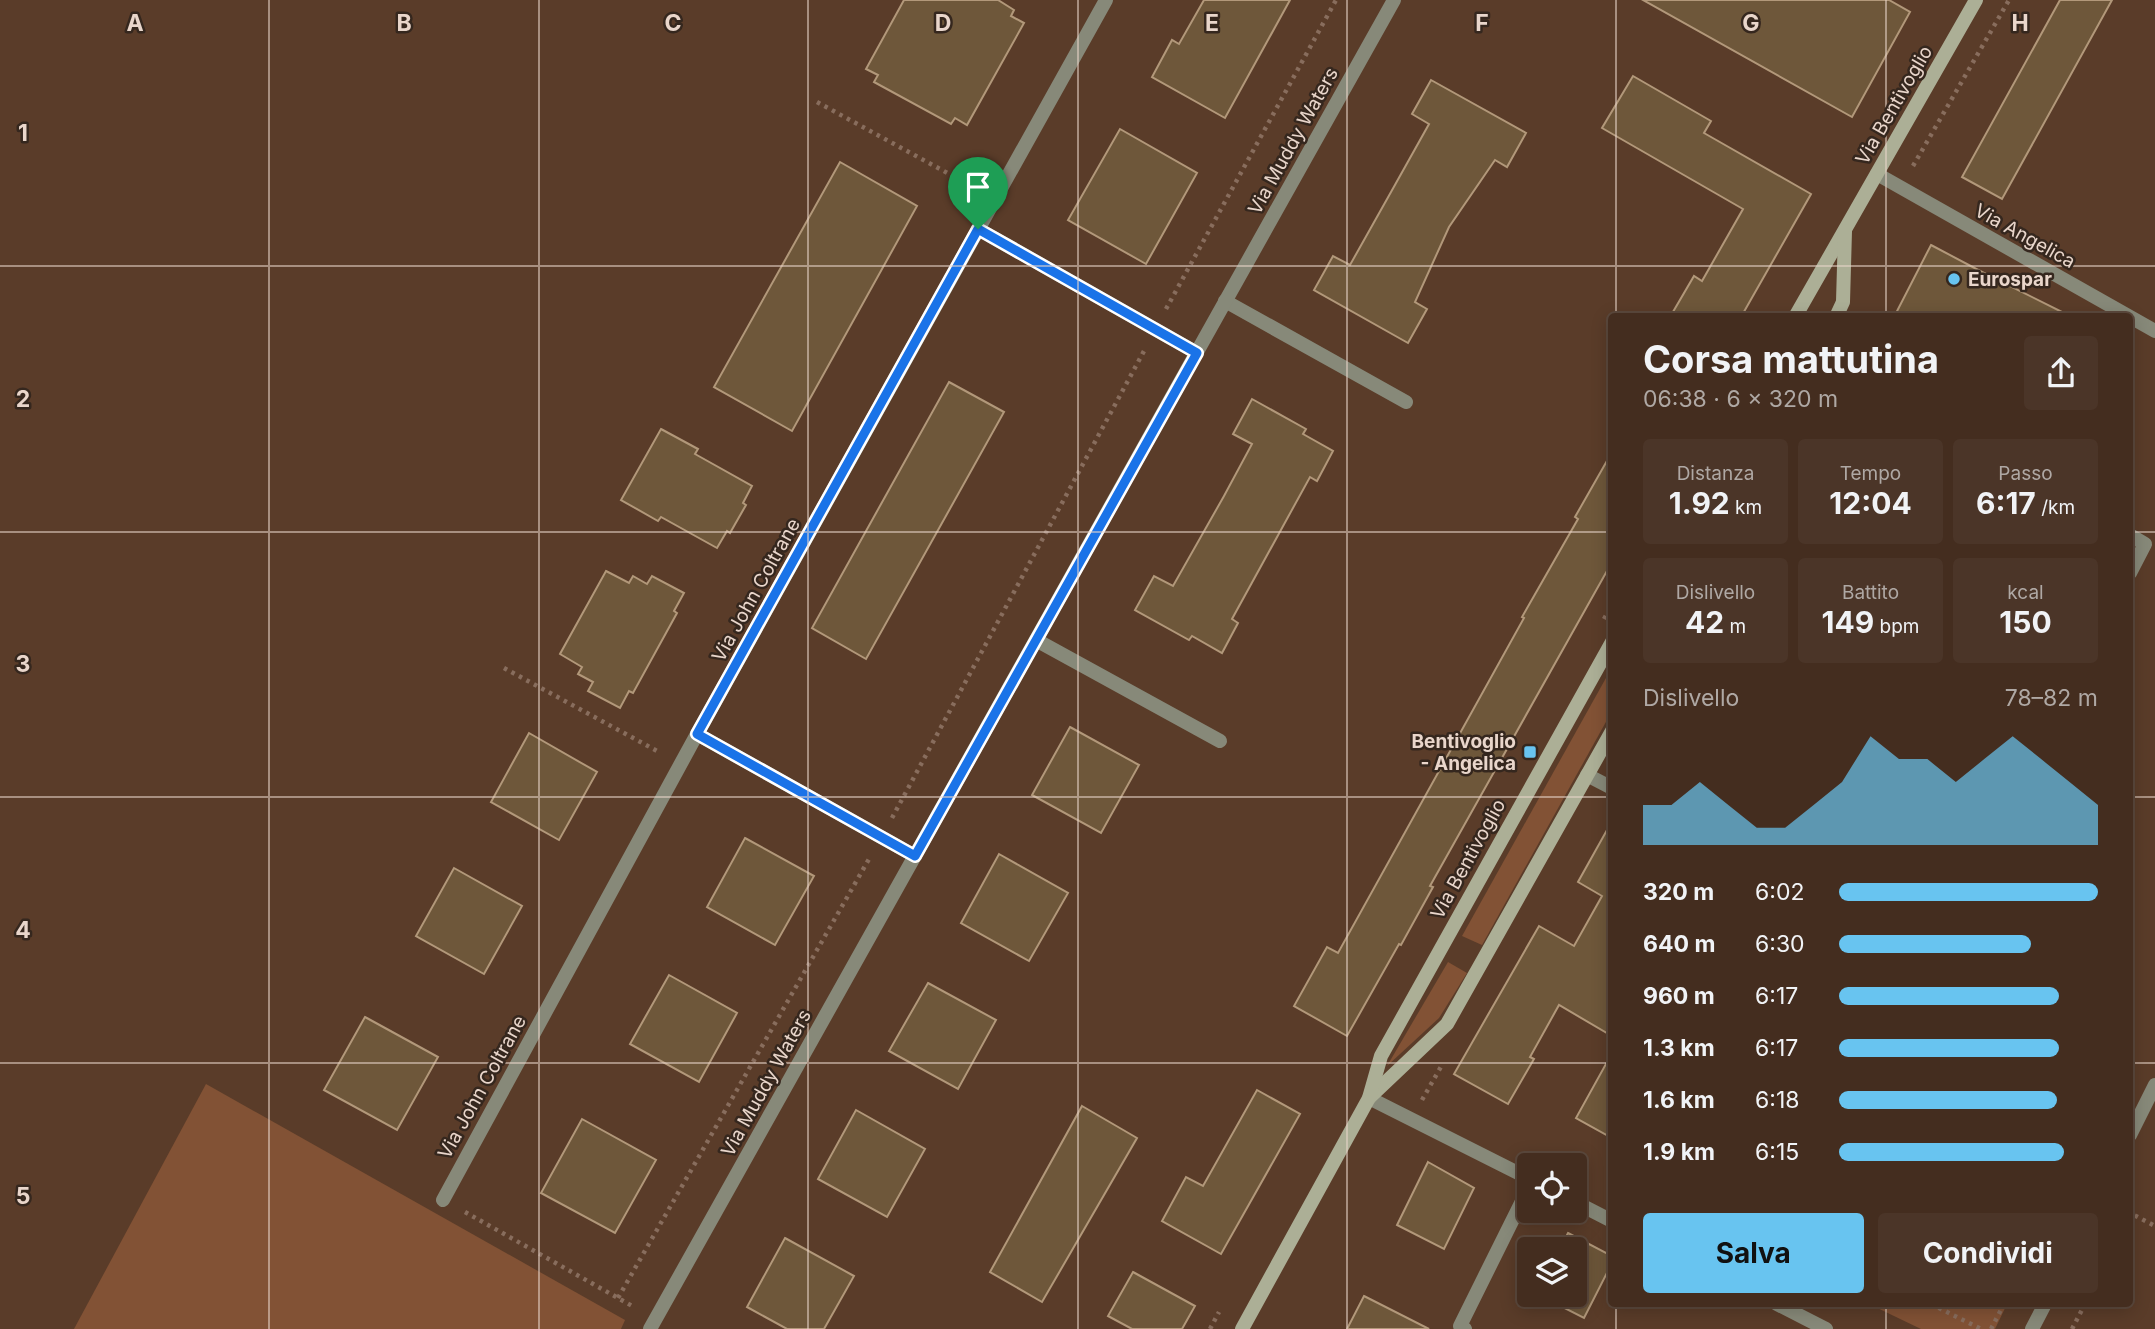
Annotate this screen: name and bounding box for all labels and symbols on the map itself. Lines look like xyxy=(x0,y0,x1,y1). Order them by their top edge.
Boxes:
text: A xyxy=(126,9,144,37)
text: B xyxy=(396,9,412,37)
text: C xyxy=(664,9,682,37)
text: D xyxy=(935,9,951,37)
text: E xyxy=(1205,9,1219,37)
text: F xyxy=(1475,9,1489,37)
text: G xyxy=(1742,9,1760,37)
text: H xyxy=(2011,9,2029,37)
street label: Via Bentivoglio xyxy=(1851,42,1937,168)
street label: Via Muddy Waters xyxy=(1243,64,1343,218)
text: 1 xyxy=(18,119,28,147)
pin xyxy=(948,157,1008,229)
street label: Via Angelica xyxy=(1971,199,2079,273)
place label: Eurospar xyxy=(1968,268,2052,291)
marker: Eurospar xyxy=(1946,271,1962,287)
text: 2 xyxy=(16,385,30,413)
street label: Via John Coltrane xyxy=(707,514,805,666)
text: 3 xyxy=(16,650,30,678)
place label: Bentivoglio - Angelica xyxy=(1412,730,1516,775)
marker: Bentivoglio - Angelica xyxy=(1522,744,1538,760)
street label: Via Bentivoglio xyxy=(1426,795,1510,923)
text: 4 xyxy=(15,916,31,944)
street label: Via Muddy Waters xyxy=(716,1006,816,1160)
street label: Via John Coltrane xyxy=(433,1011,531,1163)
text: 5 xyxy=(16,1182,30,1210)

